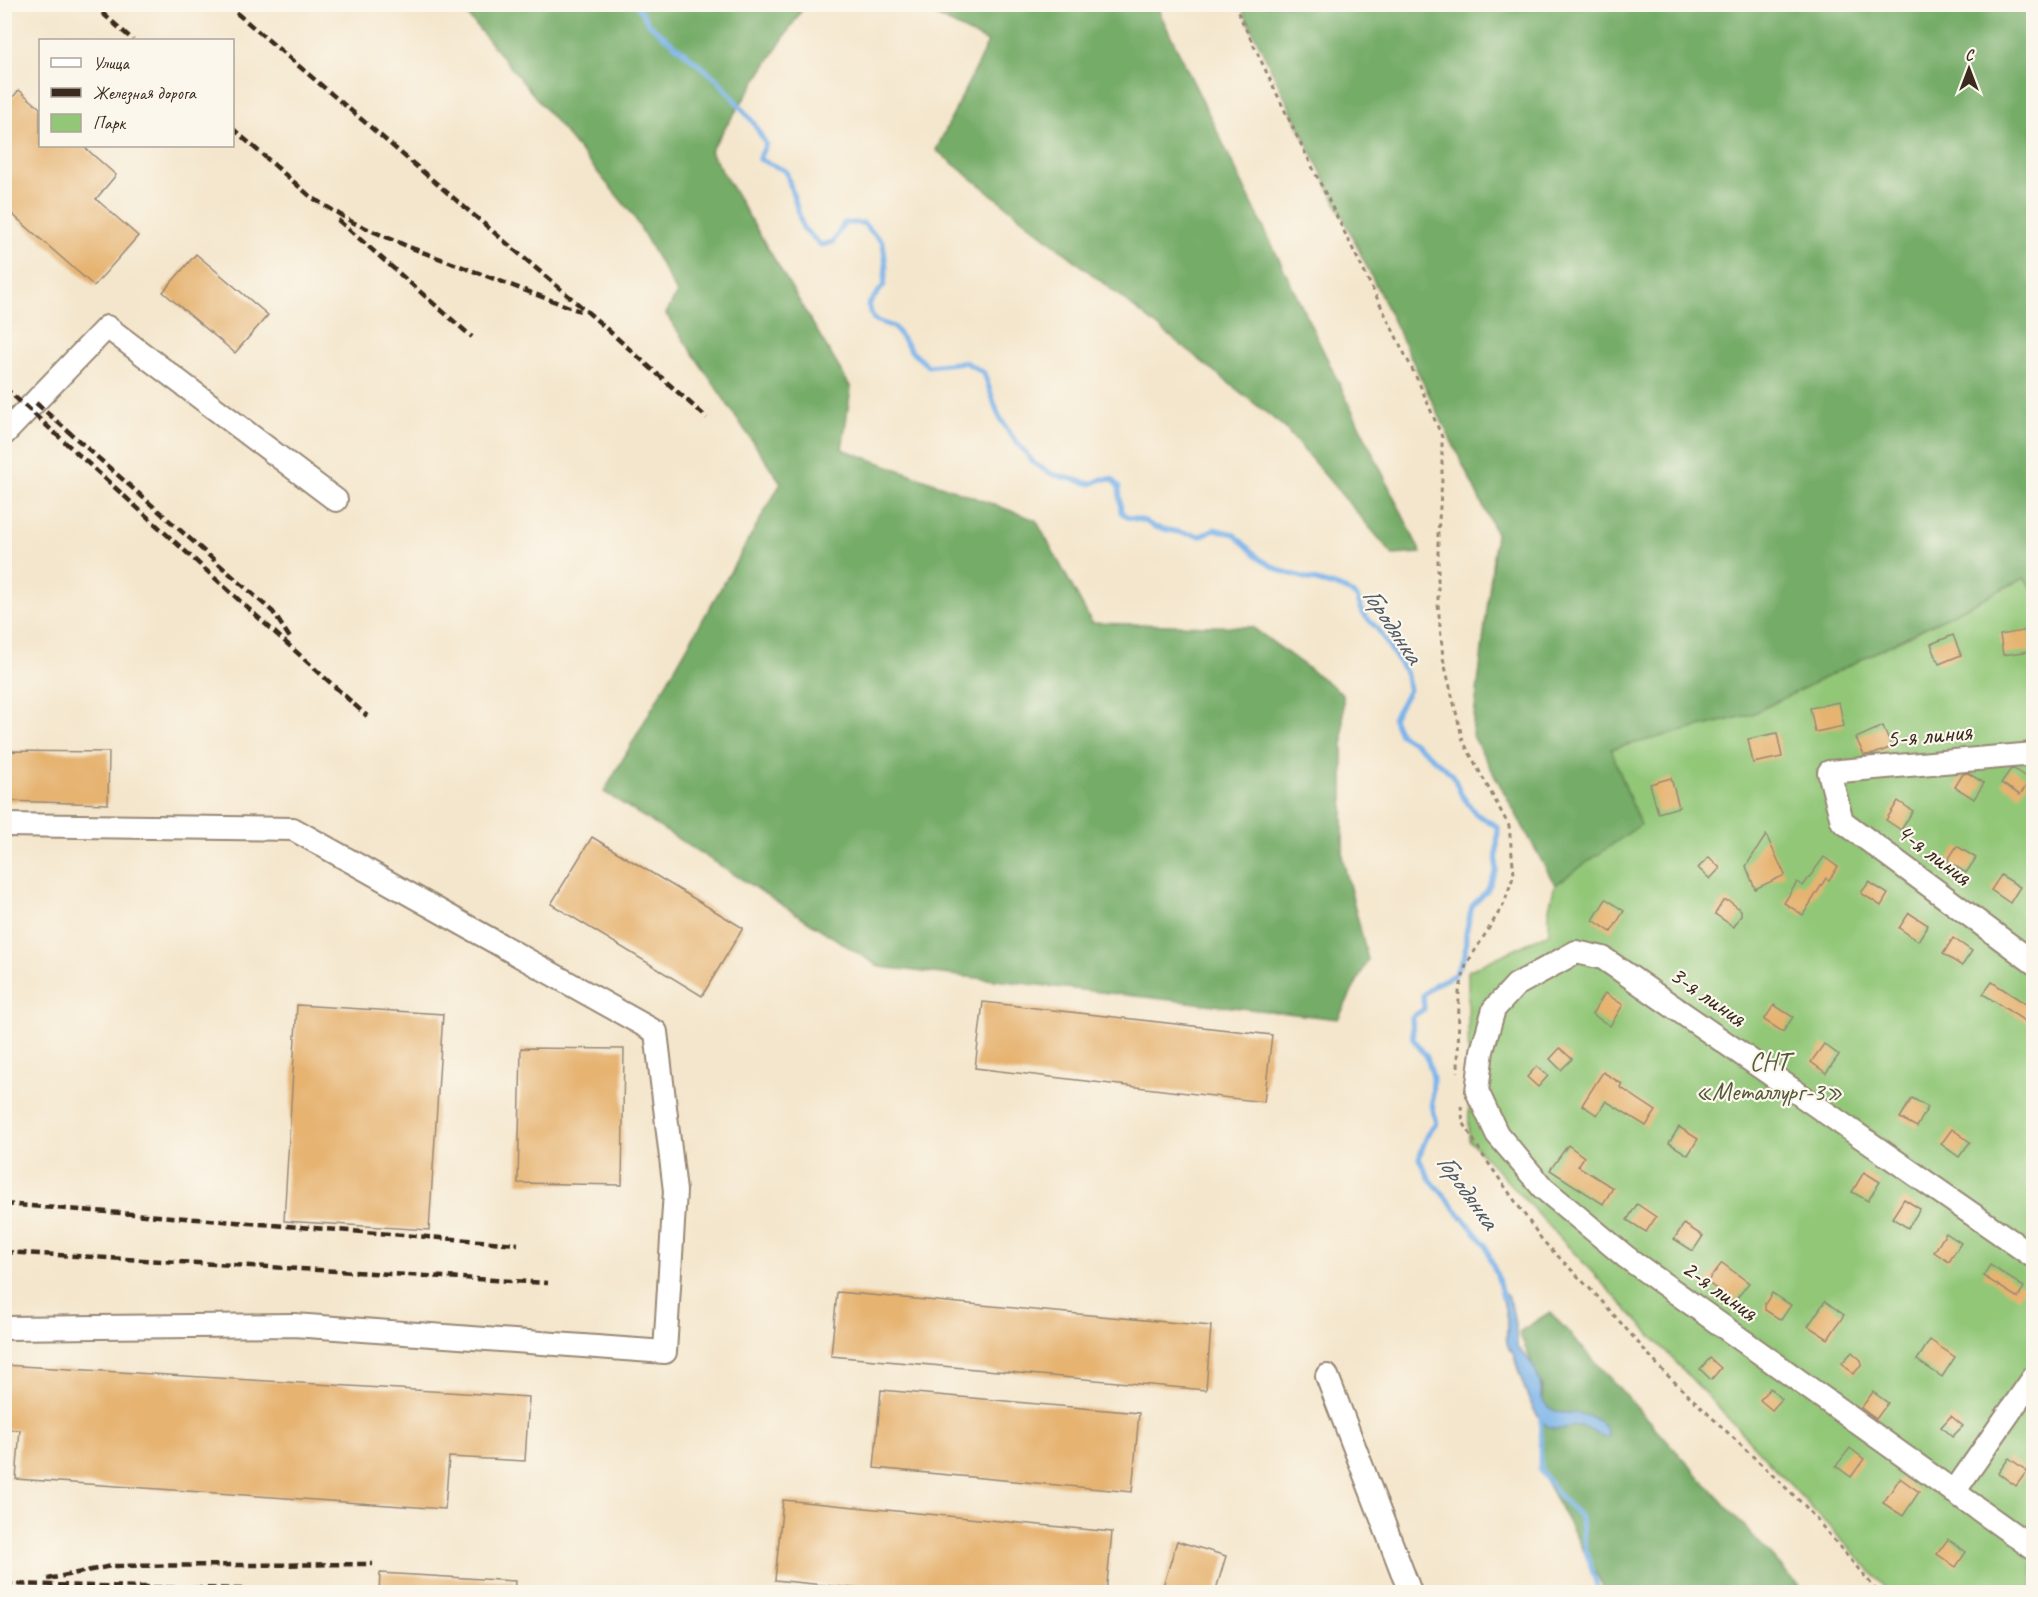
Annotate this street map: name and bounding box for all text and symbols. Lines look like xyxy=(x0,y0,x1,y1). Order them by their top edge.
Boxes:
legend xyxy=(39,39,234,147)
north arrow xyxy=(1939,39,1999,99)
text: С xyxy=(1965,45,1975,65)
text: Улица xyxy=(93,52,130,74)
text: Железная дорога xyxy=(93,82,197,105)
text: Парк xyxy=(93,112,127,134)
water label: Городянка xyxy=(1355,580,1432,672)
street label: 5-я линия xyxy=(1885,715,1975,755)
street label: 4-я линия xyxy=(1890,815,1979,894)
street label: 3-я линия xyxy=(1663,958,1754,1035)
park label: СНТ «Металлург-3» xyxy=(1695,1045,1843,1108)
water label: Городянка xyxy=(1429,1147,1508,1237)
street label: 2-я линия xyxy=(1676,1251,1766,1329)

